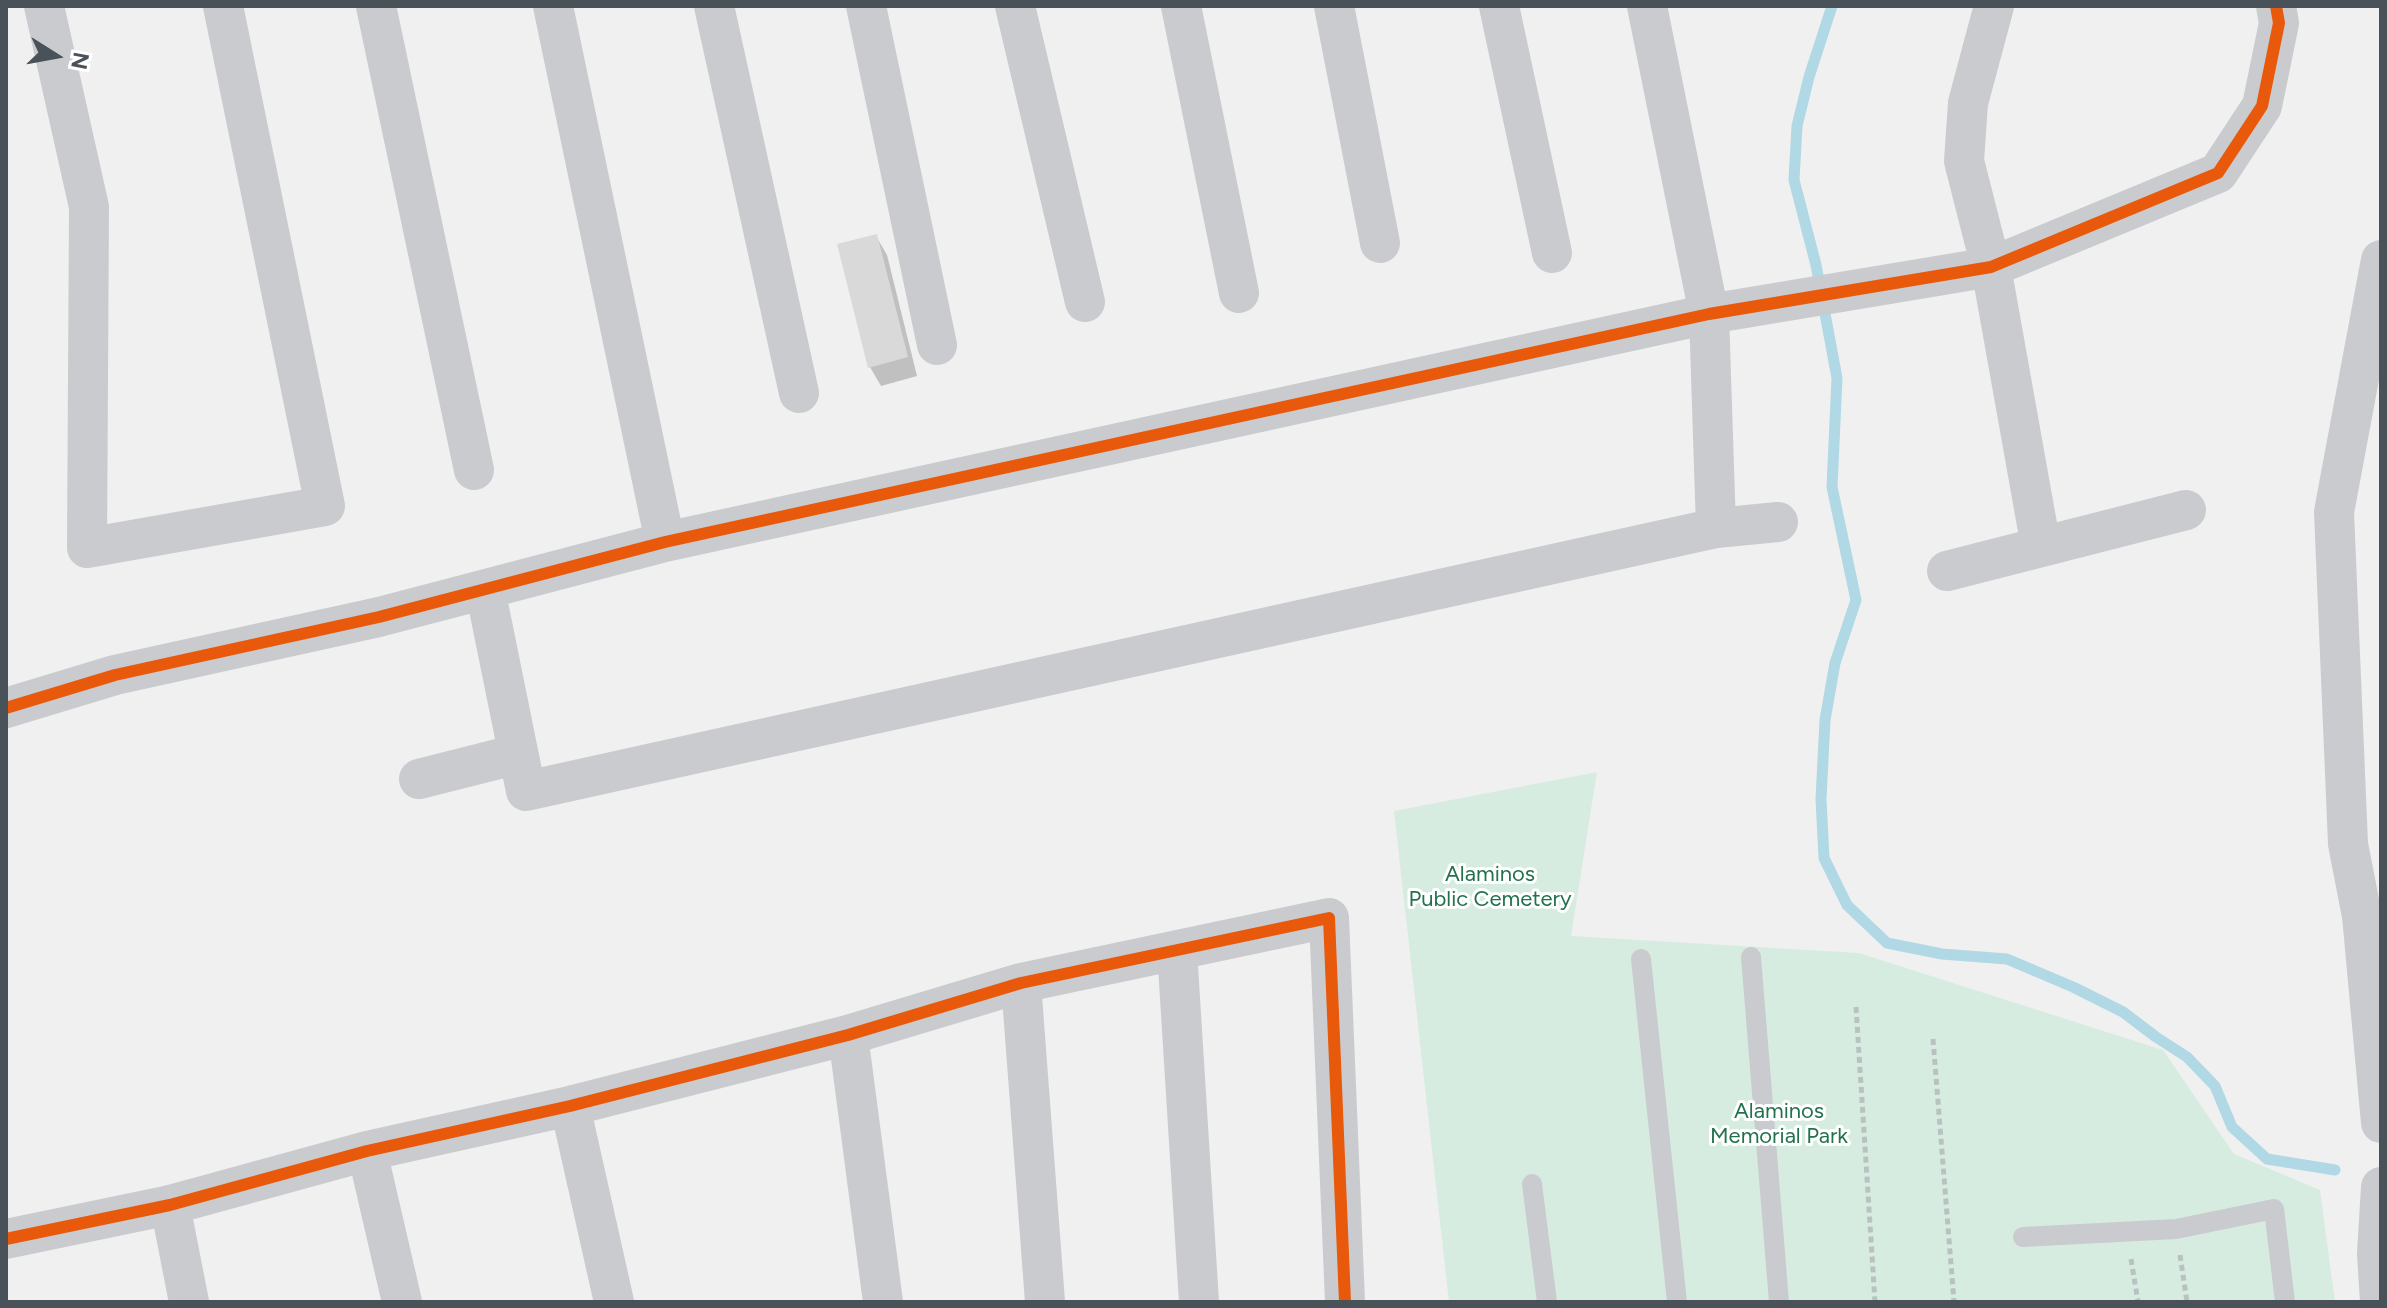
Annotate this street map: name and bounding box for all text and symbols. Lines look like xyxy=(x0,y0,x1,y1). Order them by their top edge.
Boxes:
north arrow xyxy=(16,16,96,96)
text: N xyxy=(65,50,95,72)
park label: Alaminos Public Cemetery xyxy=(1409,862,1571,914)
park label: Alaminos Memorial Park xyxy=(1710,1099,1848,1150)

